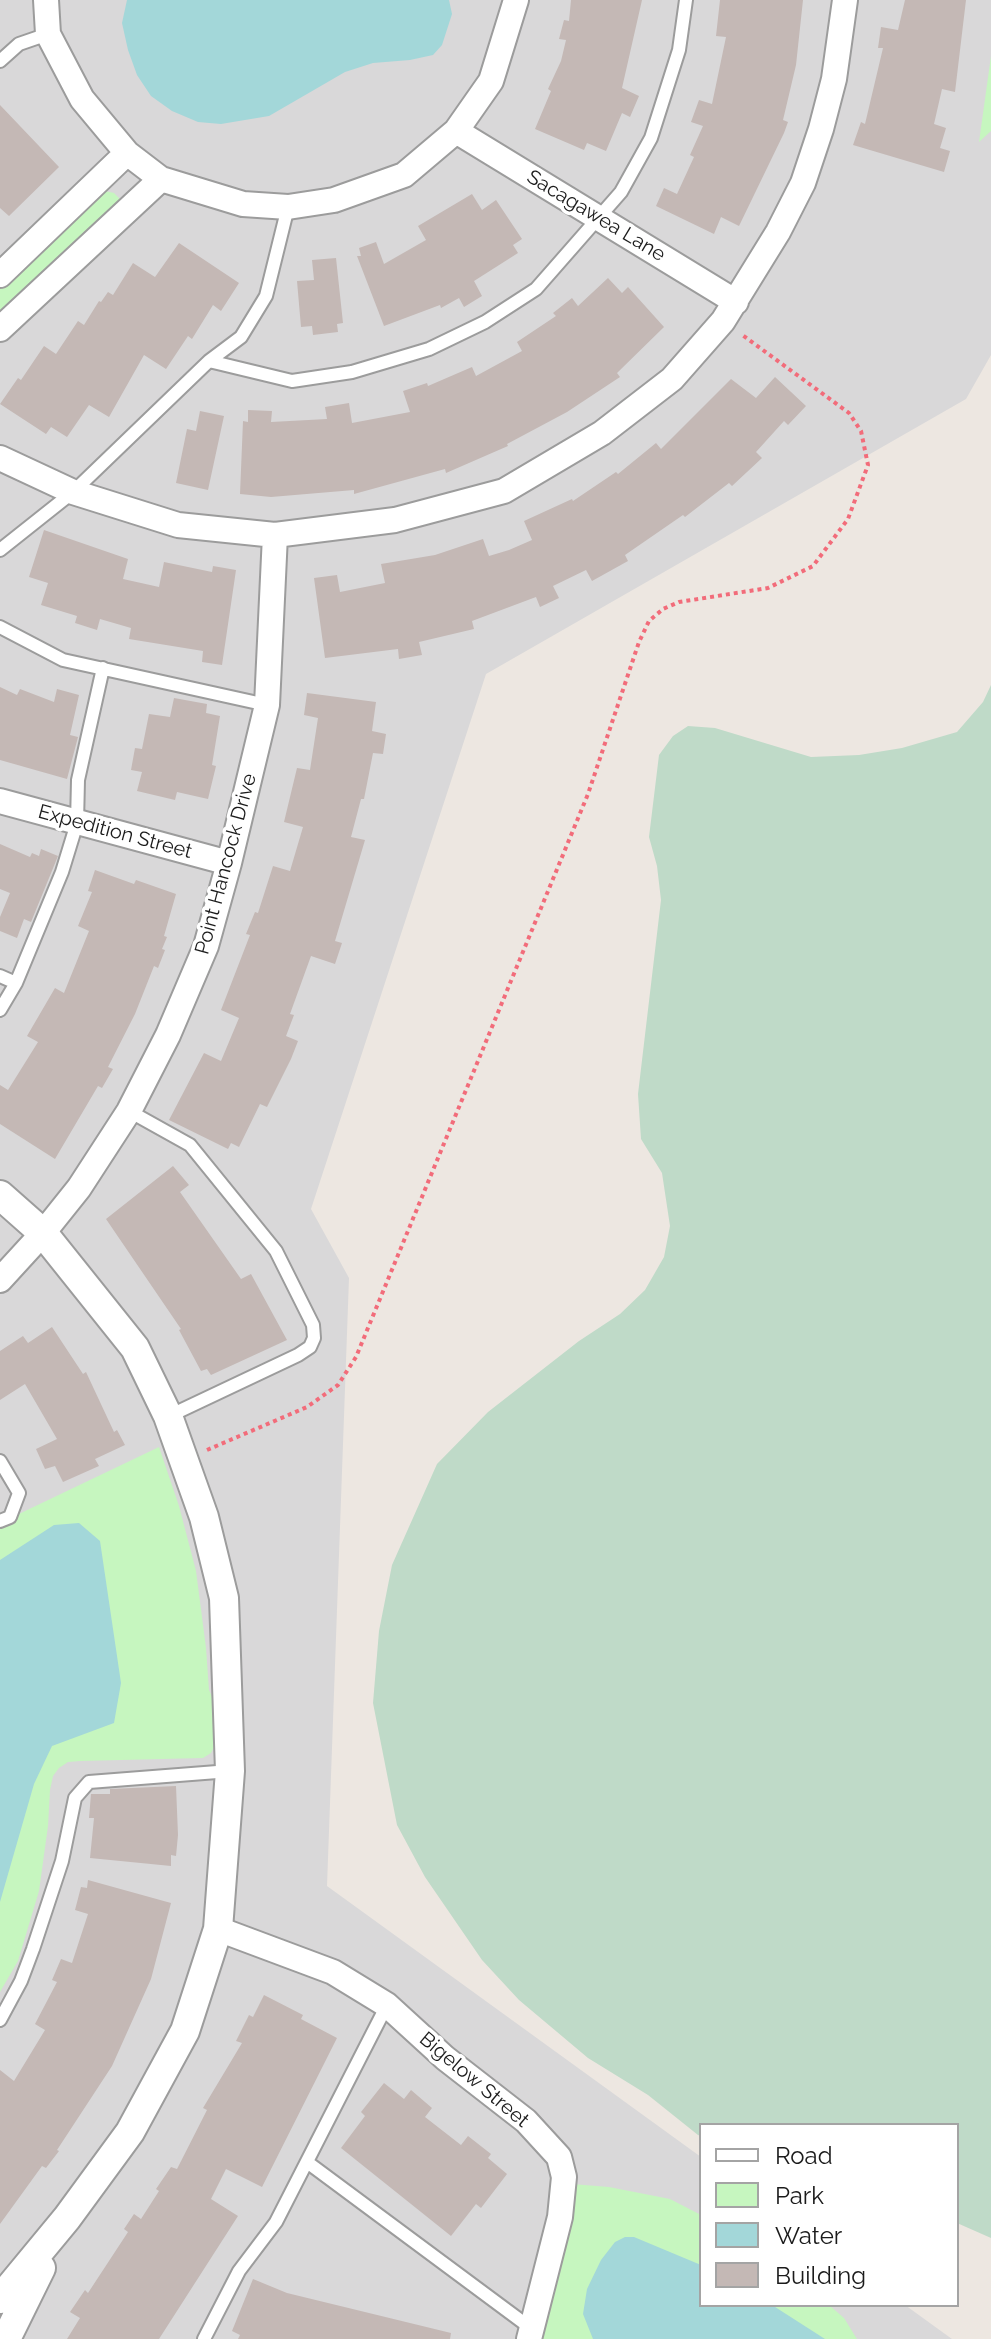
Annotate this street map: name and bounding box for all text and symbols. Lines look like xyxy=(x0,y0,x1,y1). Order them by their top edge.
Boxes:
street label: Sacagawea Lane xyxy=(522,165,670,267)
street label: Point Hancock Drive xyxy=(190,771,262,957)
street label: Expedition Street xyxy=(35,800,195,864)
street label: Bigelow Street xyxy=(414,2027,534,2133)
legend xyxy=(699,2123,959,2307)
text: Road xyxy=(775,2141,833,2170)
text: Park xyxy=(775,2181,824,2210)
text: Water xyxy=(775,2221,842,2250)
text: Building xyxy=(775,2261,866,2290)

